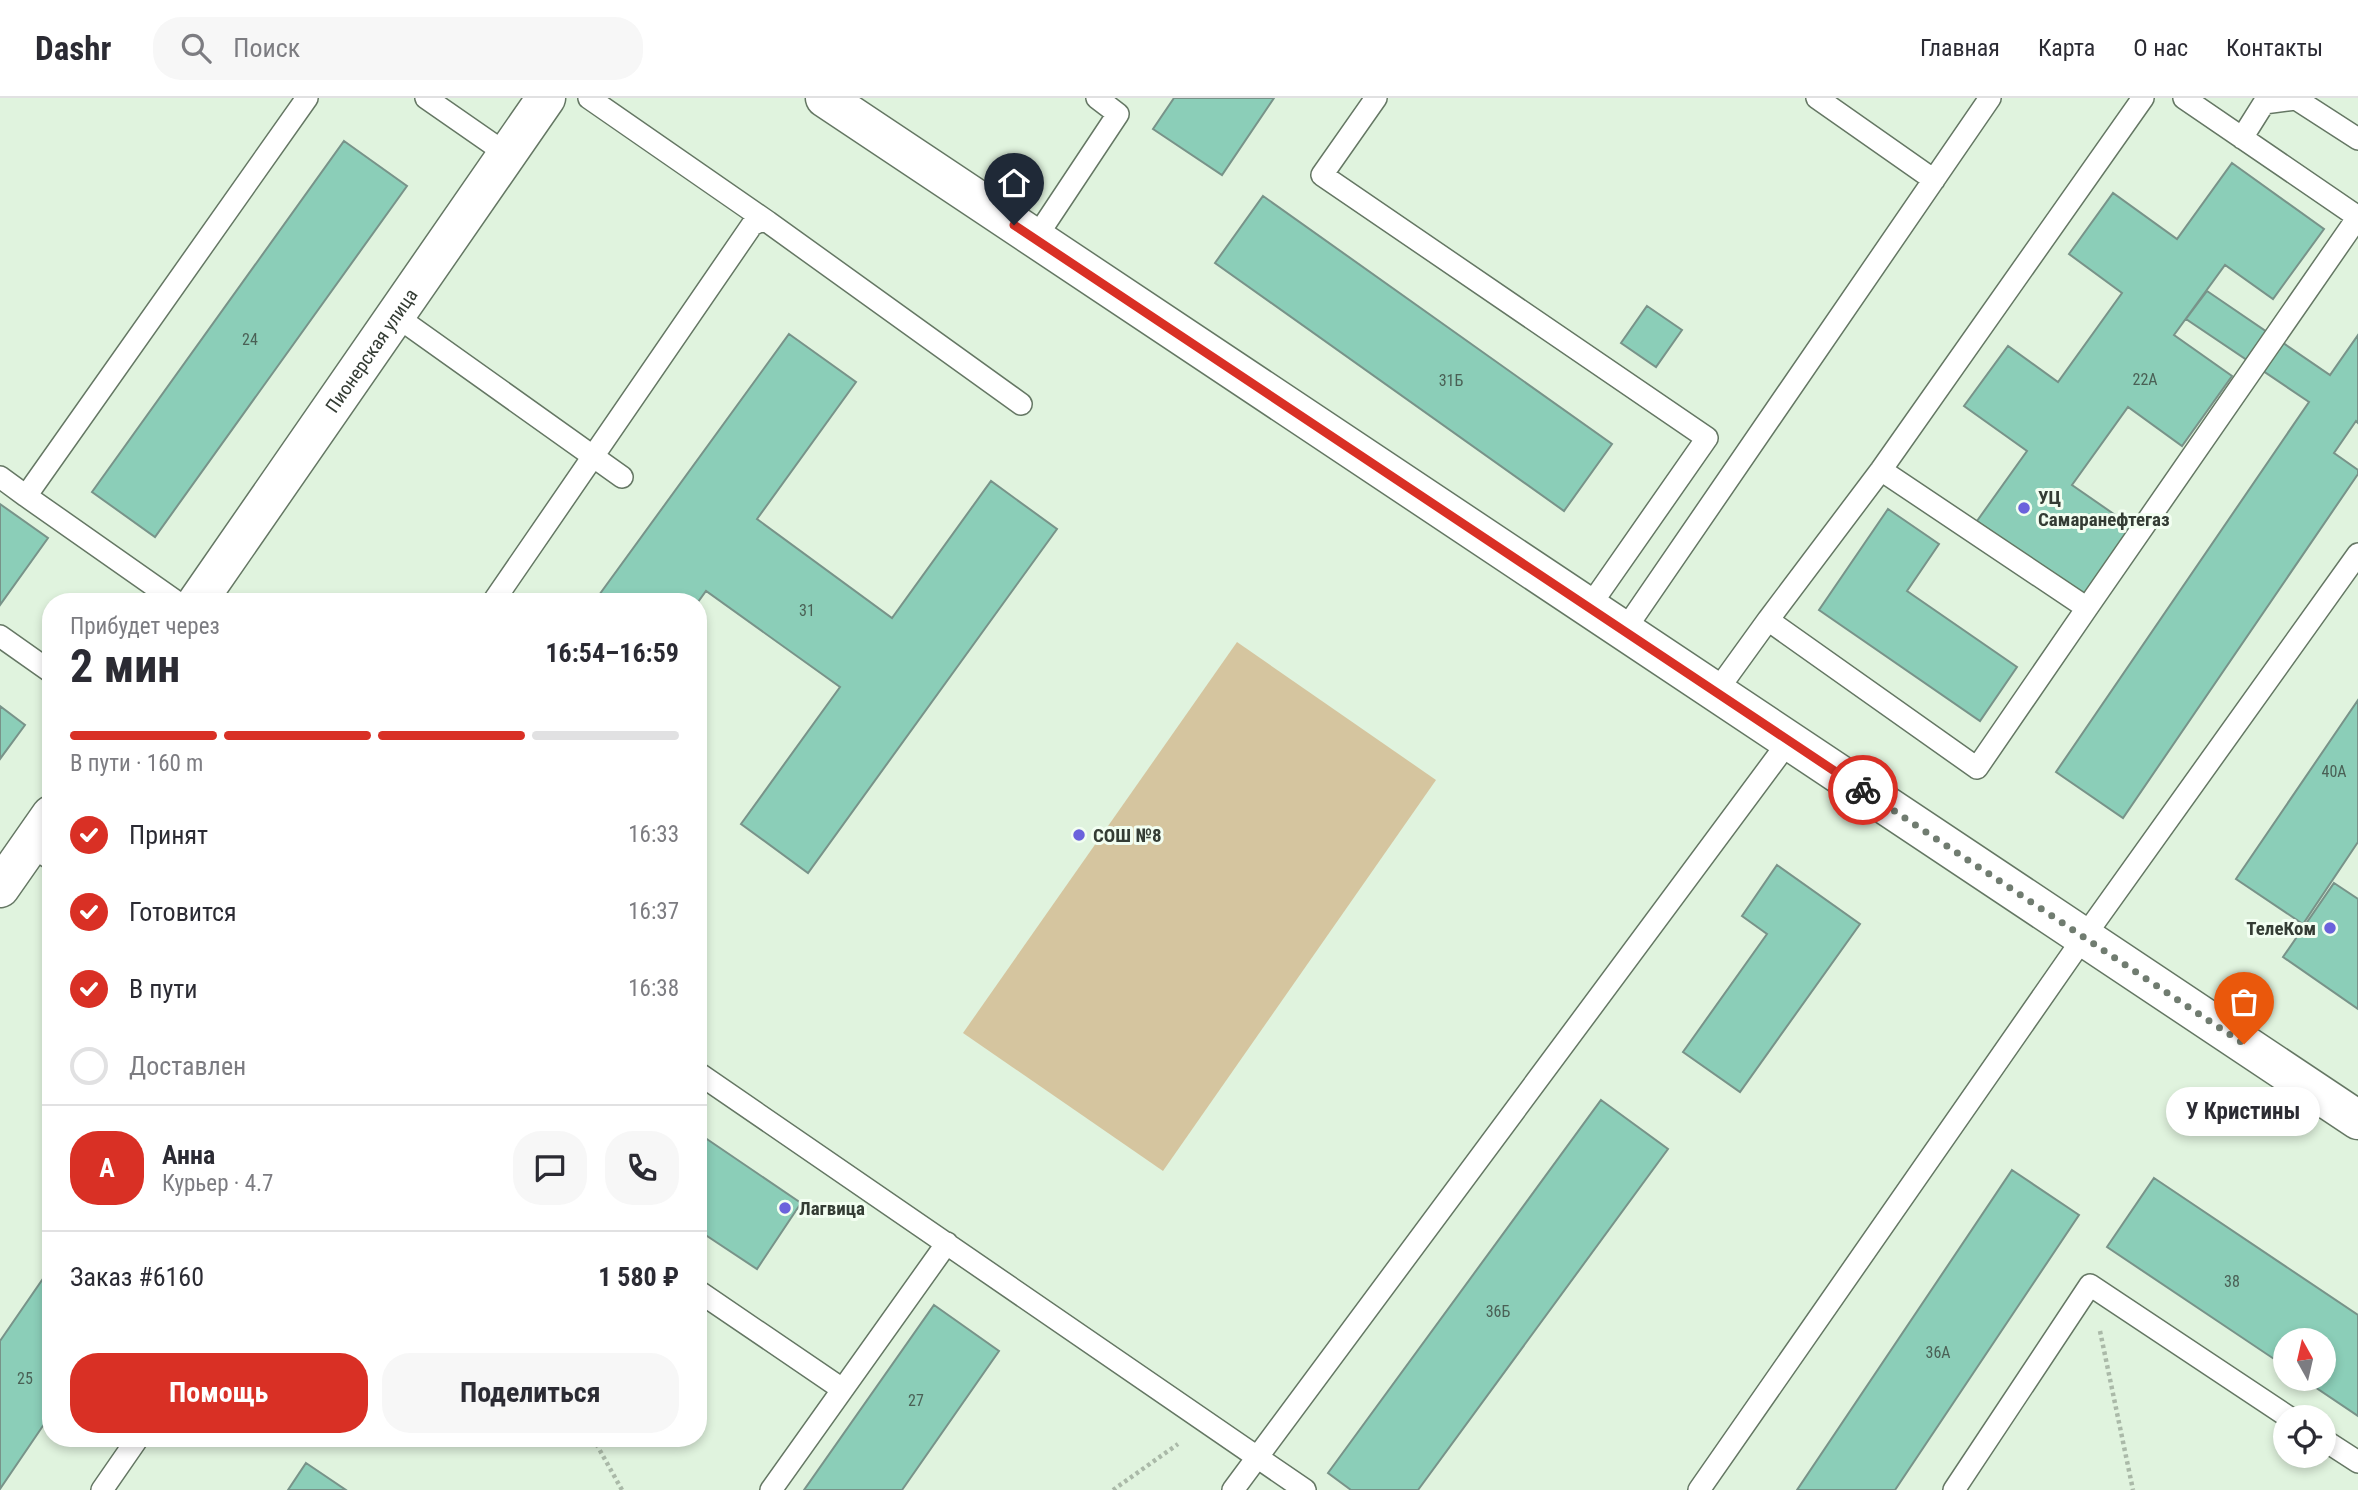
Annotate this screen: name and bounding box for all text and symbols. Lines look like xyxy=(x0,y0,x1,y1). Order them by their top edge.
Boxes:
search box xyxy=(153,17,643,80)
text: Dashr xyxy=(35,29,111,68)
icon: search xyxy=(177,29,215,67)
text: Поиск xyxy=(233,33,300,63)
text: Главная xyxy=(1920,34,2000,62)
text: Карта xyxy=(2038,34,2095,62)
text: О нас xyxy=(2133,34,2188,62)
text: Контакты xyxy=(2226,34,2323,62)
pin xyxy=(984,153,1044,225)
icon: home xyxy=(995,164,1033,202)
street label: Пионерская улица xyxy=(320,284,422,417)
house number: 24 xyxy=(242,330,258,349)
house number: 22А xyxy=(2132,370,2158,389)
house number: 31Б xyxy=(1439,371,1464,390)
place label: УЦ Самаранефтегаз xyxy=(2038,486,2170,531)
marker: УЦ Самаранефтегаз xyxy=(2016,500,2032,516)
house number: 31 xyxy=(799,601,815,620)
text: Прибудет через xyxy=(70,613,220,640)
text: 16:54–16:59 xyxy=(545,638,679,668)
text: 2 мин xyxy=(70,639,180,693)
text: В пути · 160 m xyxy=(70,750,203,777)
courier xyxy=(1828,755,1898,825)
house number: 40А xyxy=(2321,762,2347,781)
icon: bike xyxy=(1844,771,1882,809)
icon: check xyxy=(70,816,108,854)
text: Принят xyxy=(129,820,208,850)
text: 16:33 xyxy=(628,821,679,848)
place label: СОШ №8 xyxy=(1093,824,1162,847)
marker: СОШ №8 xyxy=(1071,827,1087,843)
icon: check xyxy=(70,893,108,931)
text: Готовится xyxy=(129,897,237,927)
text: 16:37 xyxy=(628,898,679,925)
place label: ТелеКом xyxy=(2246,917,2316,940)
marker: ТелеКом xyxy=(2322,920,2338,936)
icon: check xyxy=(70,970,108,1008)
pin xyxy=(2214,972,2274,1044)
text: В пути xyxy=(129,974,198,1004)
text: 16:38 xyxy=(628,975,679,1002)
icon: bag xyxy=(2225,983,2263,1021)
text: Доставлен xyxy=(129,1051,246,1081)
callout: У Кристины xyxy=(2167,1086,2321,1135)
text: У Кристины xyxy=(2186,1098,2300,1125)
button: chat xyxy=(513,1131,587,1205)
button: phone xyxy=(605,1131,679,1205)
text: Анна xyxy=(162,1140,215,1170)
text: А xyxy=(99,1153,115,1183)
text: Курьер · 4.7 xyxy=(162,1170,273,1197)
place label: Лагвица xyxy=(799,1197,865,1220)
marker: Лагвица xyxy=(777,1200,793,1216)
text: Заказ #6160 xyxy=(70,1262,204,1292)
text: 1 580 ₽ xyxy=(598,1262,679,1292)
house number: 38 xyxy=(2224,1272,2240,1291)
house number: 36Б xyxy=(1486,1302,1511,1321)
north arrow xyxy=(2273,1328,2336,1391)
map controls xyxy=(2273,1328,2336,1468)
house number: 36А xyxy=(1925,1343,1951,1362)
button: Помощь xyxy=(70,1353,368,1433)
button: Поделиться xyxy=(382,1353,679,1433)
house number: 25 xyxy=(17,1369,33,1388)
house number: 27 xyxy=(908,1391,924,1410)
button: locate xyxy=(2273,1405,2336,1468)

